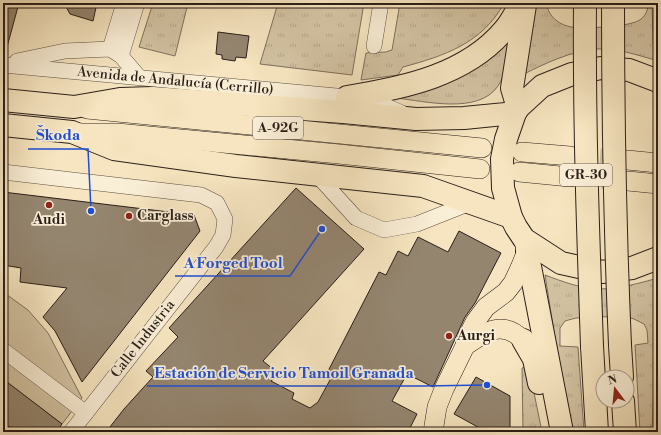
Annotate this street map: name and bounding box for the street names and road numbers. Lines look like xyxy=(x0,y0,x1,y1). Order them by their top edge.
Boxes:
street label: Avenida de Andalucía (Cerrillo) xyxy=(75,63,274,99)
road number: A-92G xyxy=(253,117,303,139)
road number: GR-30 xyxy=(560,164,612,186)
street label: Calle Industria xyxy=(107,296,180,381)

